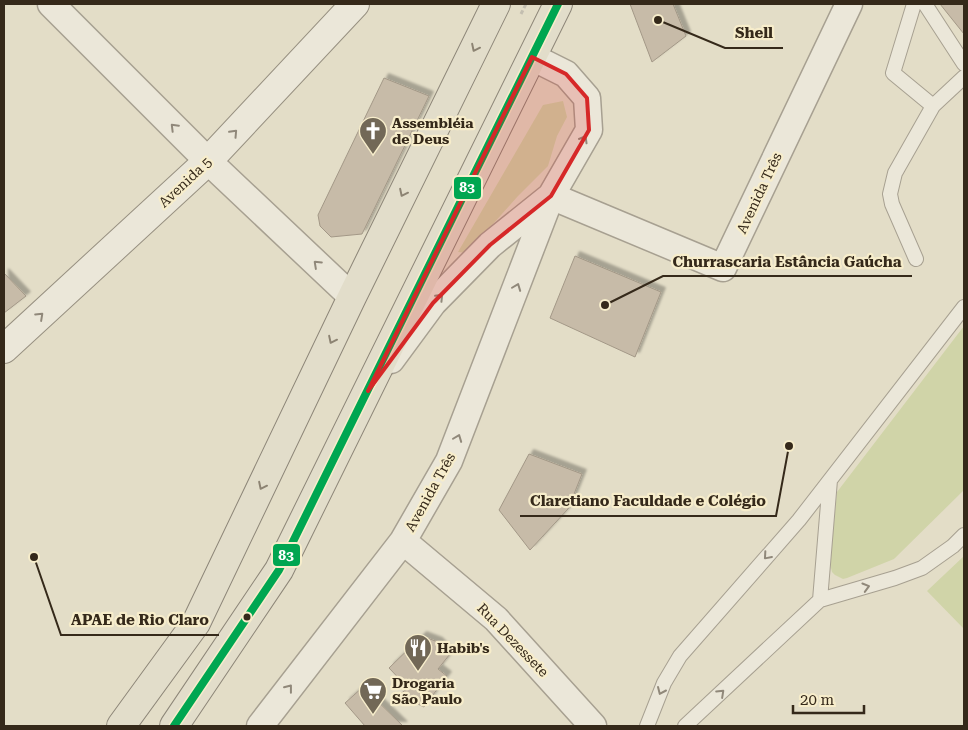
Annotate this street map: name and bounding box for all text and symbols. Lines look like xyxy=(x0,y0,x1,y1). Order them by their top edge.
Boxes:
callout: Shell xyxy=(725,18,783,48)
text: Shell xyxy=(735,24,773,42)
one-way arrow xyxy=(471,42,481,51)
place label: Assembléia de Deus xyxy=(392,115,474,147)
church icon: Assembléia de Deus xyxy=(358,116,388,155)
one-way arrow xyxy=(171,124,180,133)
one-way arrow xyxy=(228,129,237,138)
one-way arrow xyxy=(578,135,588,144)
street label: Avenida Três xyxy=(733,150,785,236)
street label: Avenida 5 xyxy=(155,153,215,210)
line badge: 83 xyxy=(453,176,482,200)
text: 83 xyxy=(459,179,475,195)
one-way arrow xyxy=(399,188,409,197)
callout: Churrascaria Estância Gaúcha xyxy=(663,246,912,276)
text: Churrascaria Estância Gaúcha xyxy=(672,253,902,271)
one-way arrow xyxy=(313,261,322,270)
one-way arrow xyxy=(511,283,521,291)
one-way arrow xyxy=(434,293,443,302)
one-way arrow xyxy=(34,313,43,322)
one-way arrow xyxy=(328,334,338,343)
one-way arrow xyxy=(452,434,462,443)
street label: Avenida Três xyxy=(402,449,458,534)
one-way arrow xyxy=(258,481,268,490)
callout: Claretiano Faculdade e Colégio xyxy=(520,486,776,516)
text: Claretiano Faculdade e Colégio xyxy=(530,492,766,510)
line badge: 83 xyxy=(272,543,301,567)
text: 83 xyxy=(278,547,294,563)
one-way arrow xyxy=(763,551,772,560)
one-way arrow xyxy=(862,582,870,592)
street label: Rua Dezessete xyxy=(474,600,552,680)
callout: APAE de Rio Claro xyxy=(61,605,219,635)
text: APAE de Rio Claro xyxy=(71,611,209,629)
unlabelled marker xyxy=(242,612,252,622)
restaurant icon: Habib's xyxy=(403,633,433,672)
place label: Habib's xyxy=(437,640,489,656)
place label: Drogaria São Paulo xyxy=(392,675,462,707)
supermarket icon: Drogaria São Paulo xyxy=(358,676,388,715)
scale bar xyxy=(793,682,864,714)
one-way arrow xyxy=(284,685,292,694)
one-way arrow xyxy=(656,686,667,695)
one-way arrow xyxy=(715,690,724,699)
text: 20 m xyxy=(800,691,835,709)

